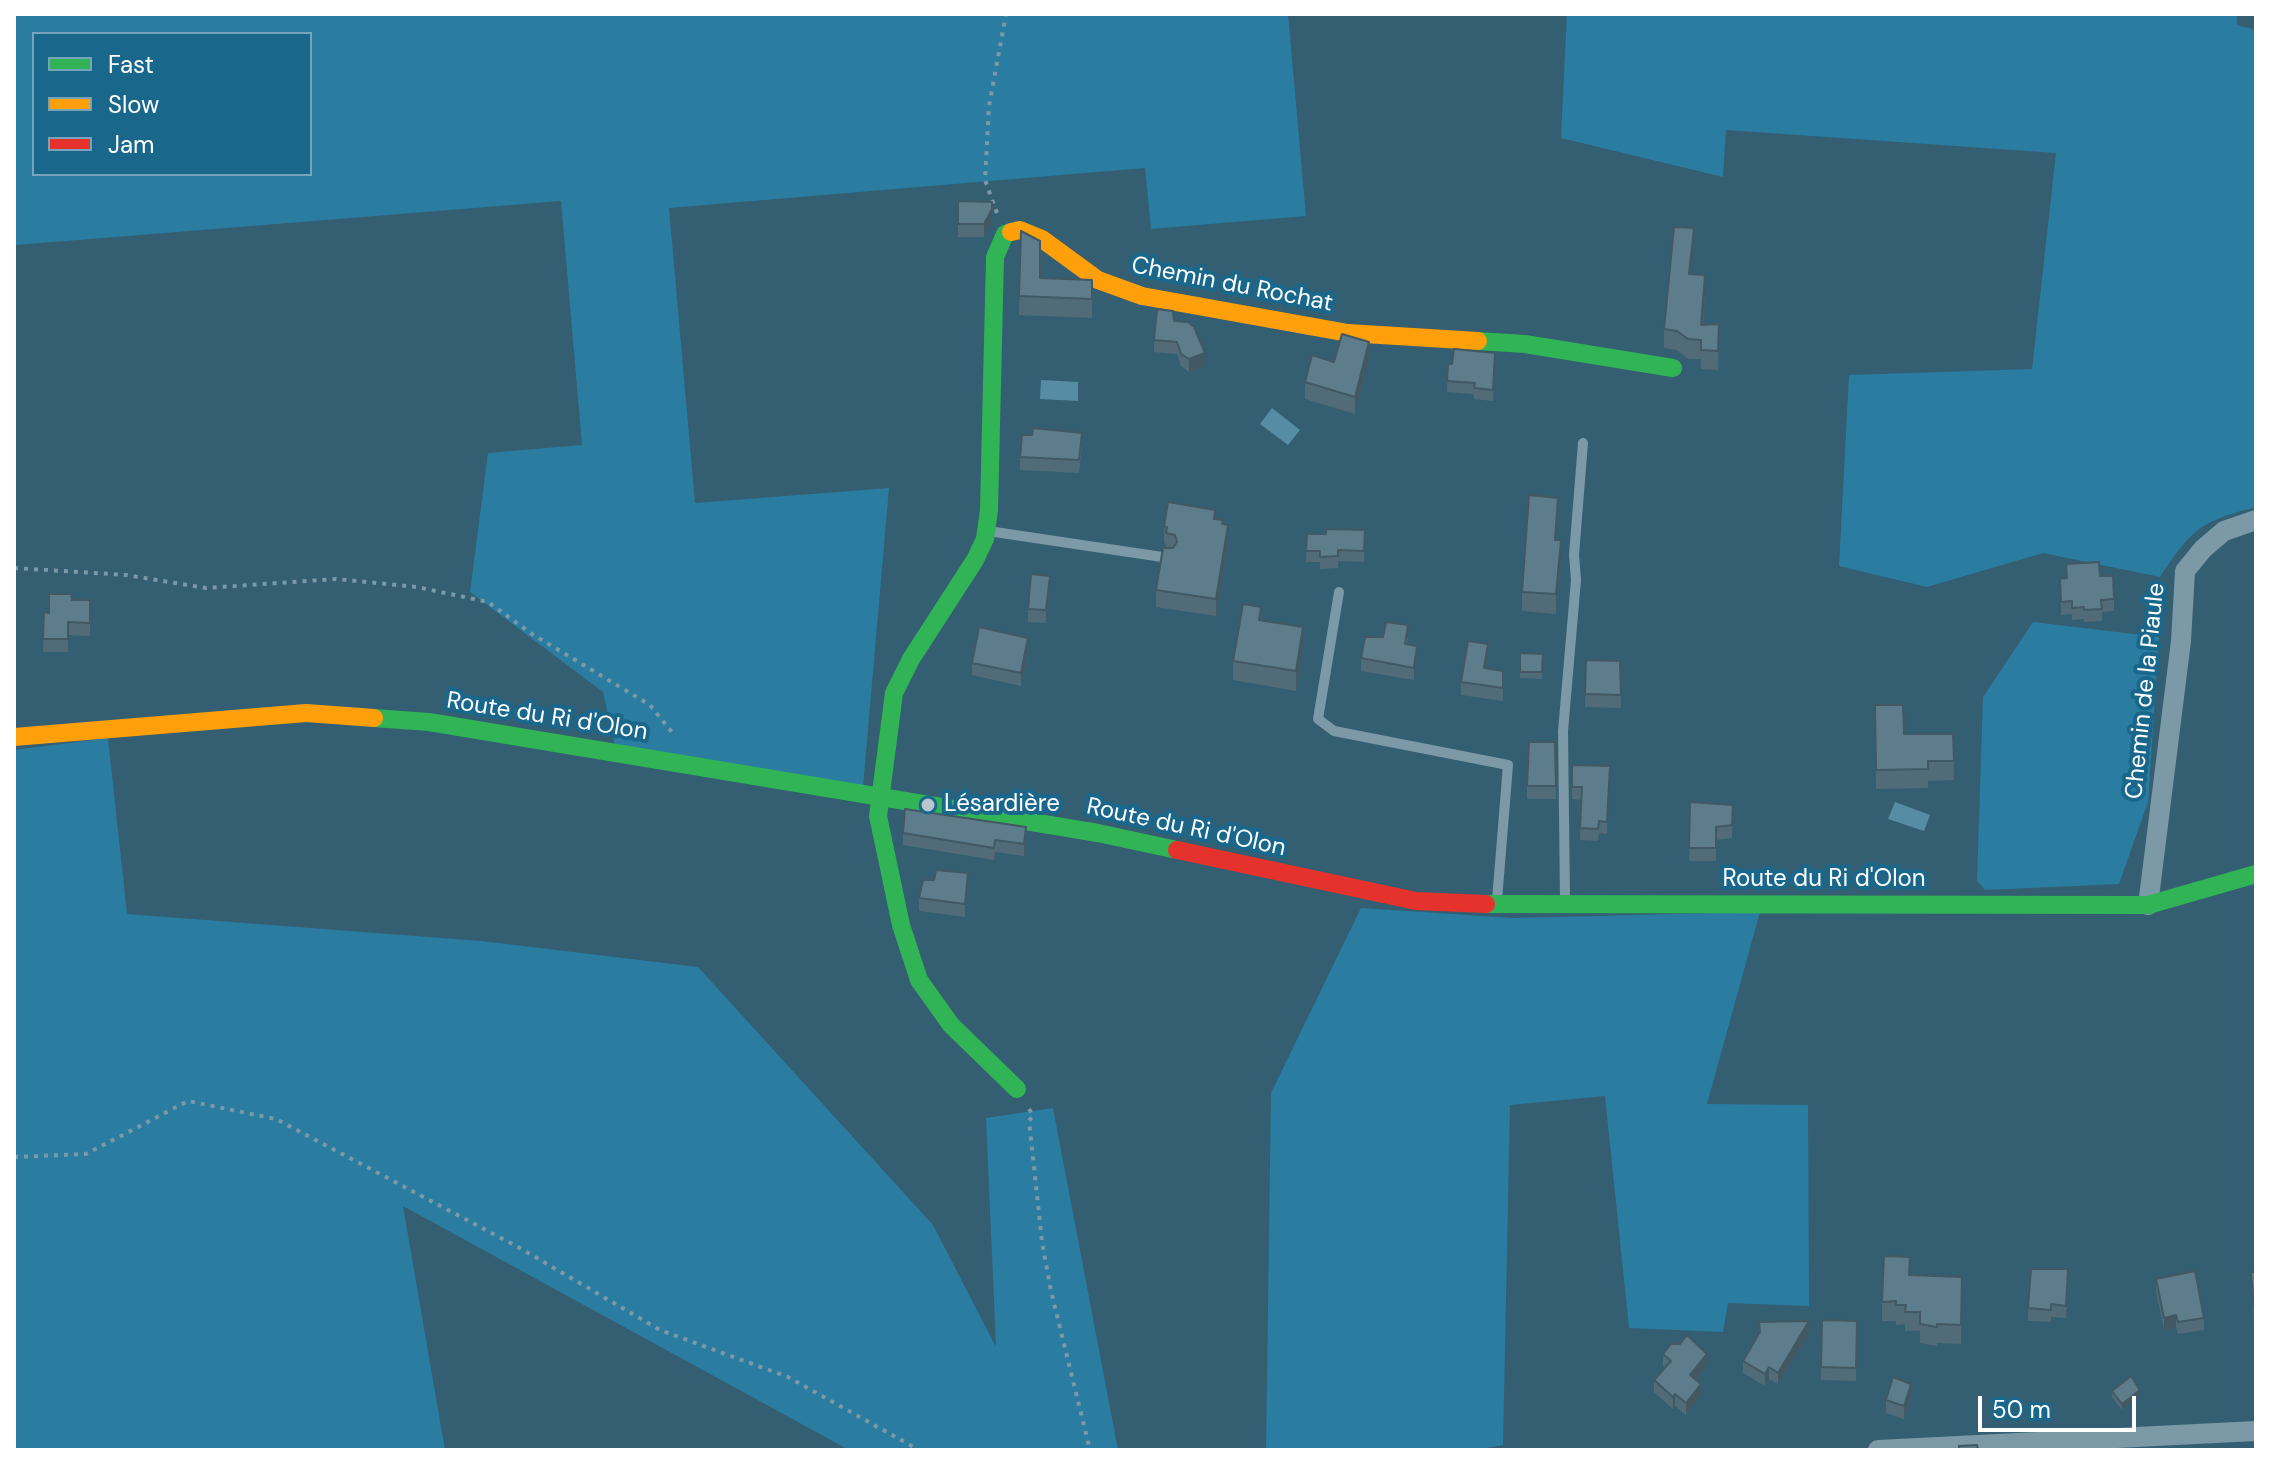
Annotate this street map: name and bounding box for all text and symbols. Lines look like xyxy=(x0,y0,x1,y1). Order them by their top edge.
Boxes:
legend xyxy=(32,32,312,176)
text: Fast xyxy=(108,49,154,80)
text: Slow xyxy=(108,89,159,120)
text: Jam xyxy=(108,129,154,160)
street label: Chemin du Rochat xyxy=(1129,251,1335,319)
street label: Chemin de la Piaule xyxy=(2120,581,2172,801)
street label: Route du Ri d'Olon xyxy=(445,687,649,747)
place label: Lésardière xyxy=(944,791,1060,819)
street label: Route du Ri d'Olon xyxy=(1084,793,1288,863)
marker: Lésardière xyxy=(919,796,937,814)
street label: Route du Ri d'Olon xyxy=(1723,866,1925,894)
scale bar xyxy=(1982,1380,2140,1430)
text: 50 m xyxy=(1992,1394,2051,1425)

